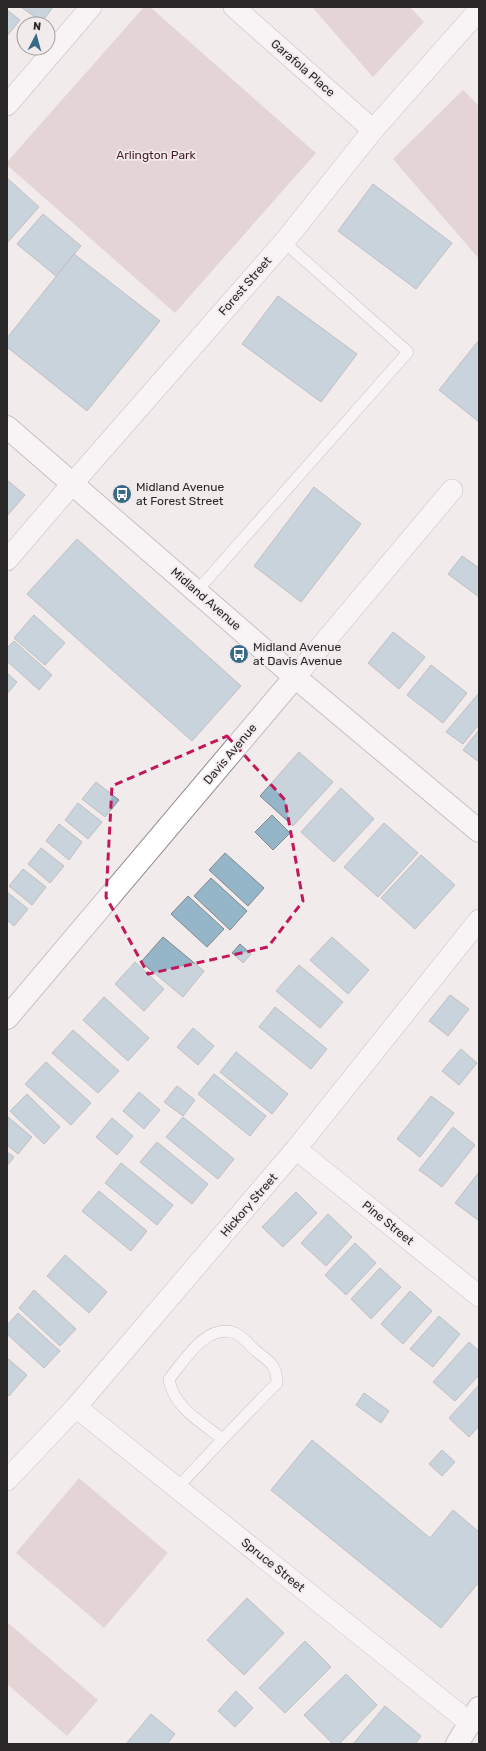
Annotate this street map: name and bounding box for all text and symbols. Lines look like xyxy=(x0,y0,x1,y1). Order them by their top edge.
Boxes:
north arrow xyxy=(16,16,56,56)
text: N xyxy=(32,20,42,33)
street label: Garafola Place xyxy=(268,36,338,100)
park label: Arlington Park xyxy=(116,148,197,162)
street label: Forest Street xyxy=(216,253,275,318)
place label: Midland Avenue at Forest Street xyxy=(136,480,224,508)
bus stop icon: Midland Avenue at Forest Street xyxy=(111,483,133,505)
street label: Midland Avenue xyxy=(168,565,244,633)
place label: Midland Avenue at Davis Avenue xyxy=(253,640,343,668)
bus stop icon: Midland Avenue at Davis Avenue xyxy=(228,643,250,665)
street label: Davis Avenue xyxy=(200,721,260,787)
street label: Hickory Street xyxy=(218,1170,281,1240)
street label: Pine Street xyxy=(359,1198,417,1248)
street label: Spruce Street xyxy=(239,1535,308,1595)

